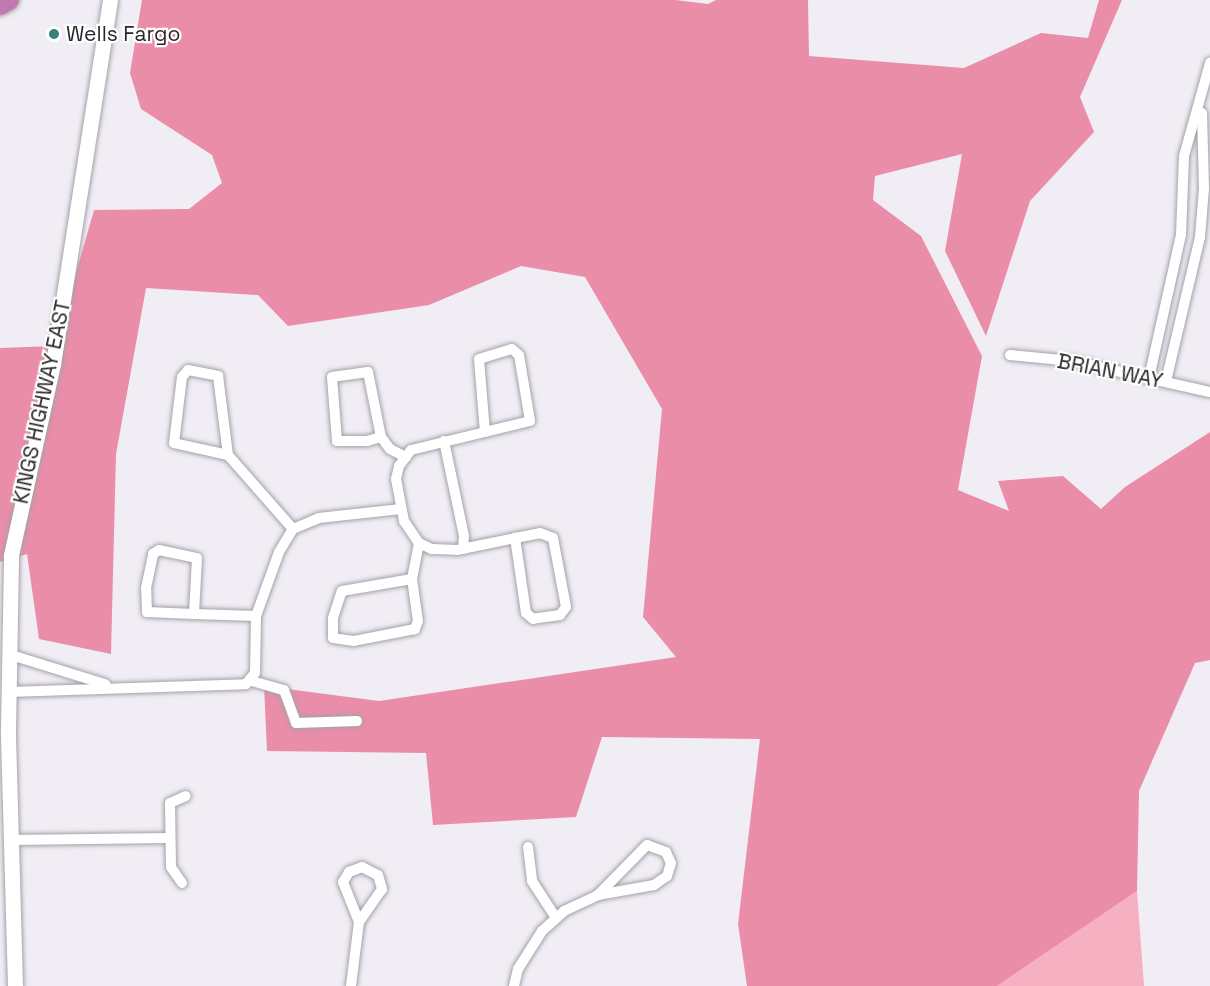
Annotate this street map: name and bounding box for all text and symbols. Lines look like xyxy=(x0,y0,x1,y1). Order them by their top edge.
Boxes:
place label: Wells Fargo xyxy=(66,21,181,47)
marker: Wells Fargo xyxy=(47,27,61,41)
street label: KINGS HIGHWAY EAST xyxy=(8,298,76,506)
street label: BRIAN WAY xyxy=(1055,348,1165,394)

